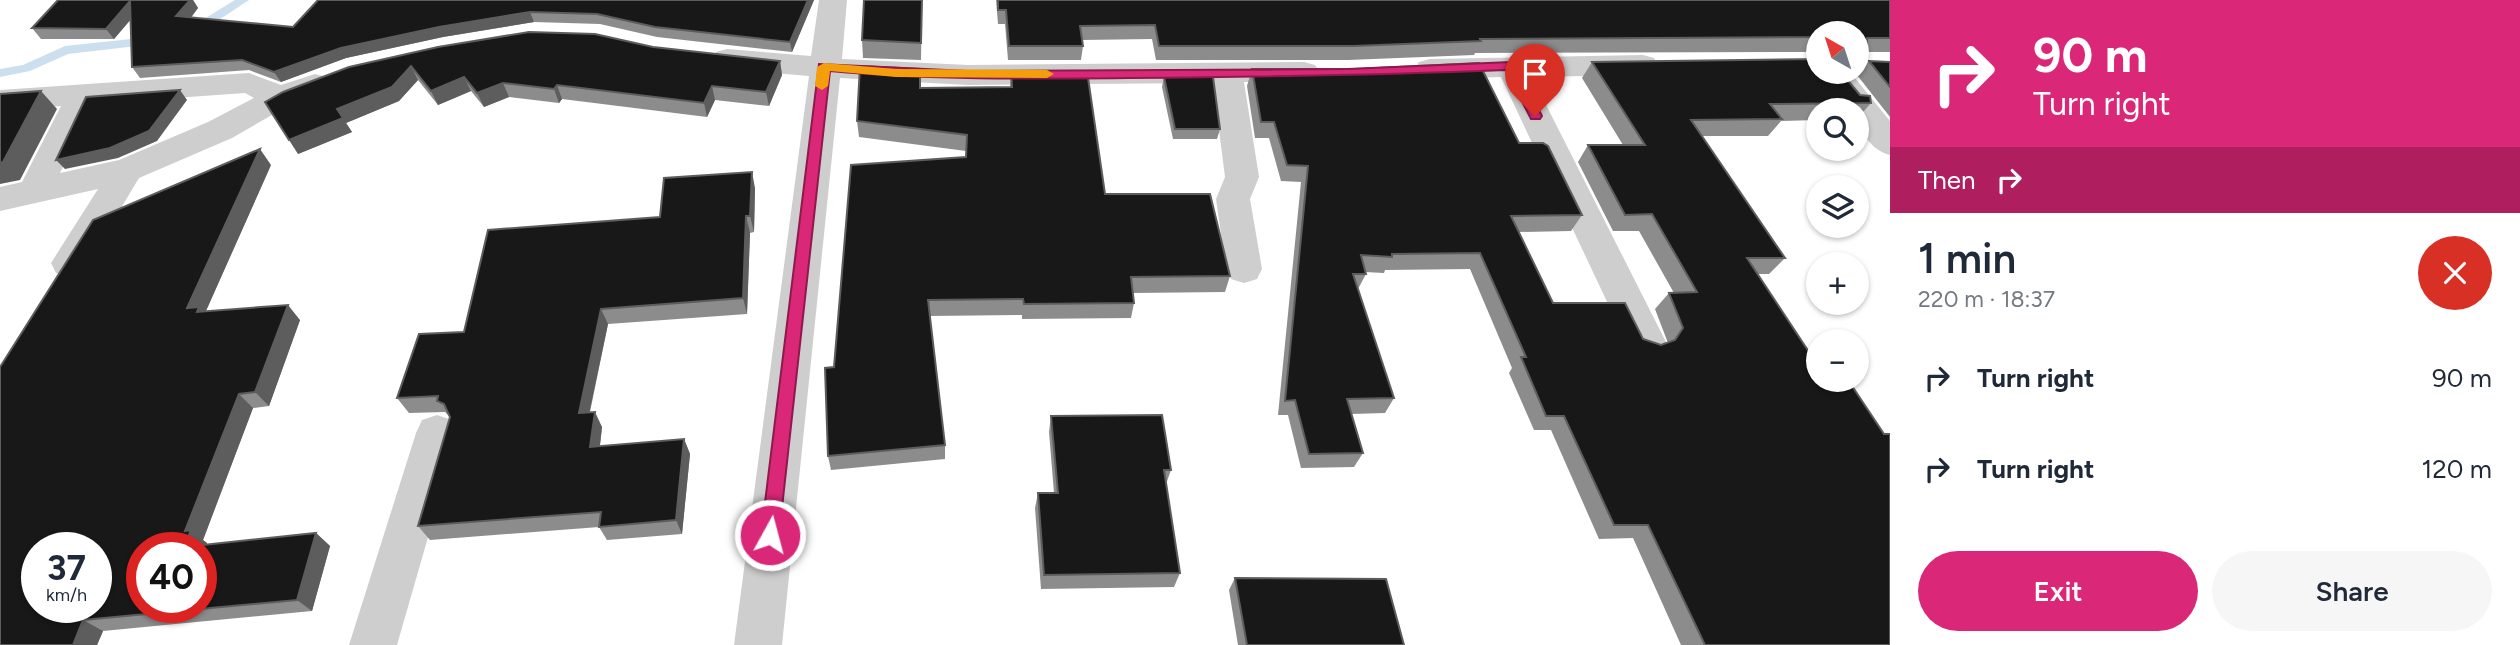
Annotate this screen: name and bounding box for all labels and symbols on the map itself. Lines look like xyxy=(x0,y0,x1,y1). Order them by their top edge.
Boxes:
north arrow xyxy=(1806,21,1869,84)
pin xyxy=(1505,44,1565,116)
position arrow xyxy=(733,498,807,572)
speed limit sign: 40 xyxy=(126,532,217,623)

